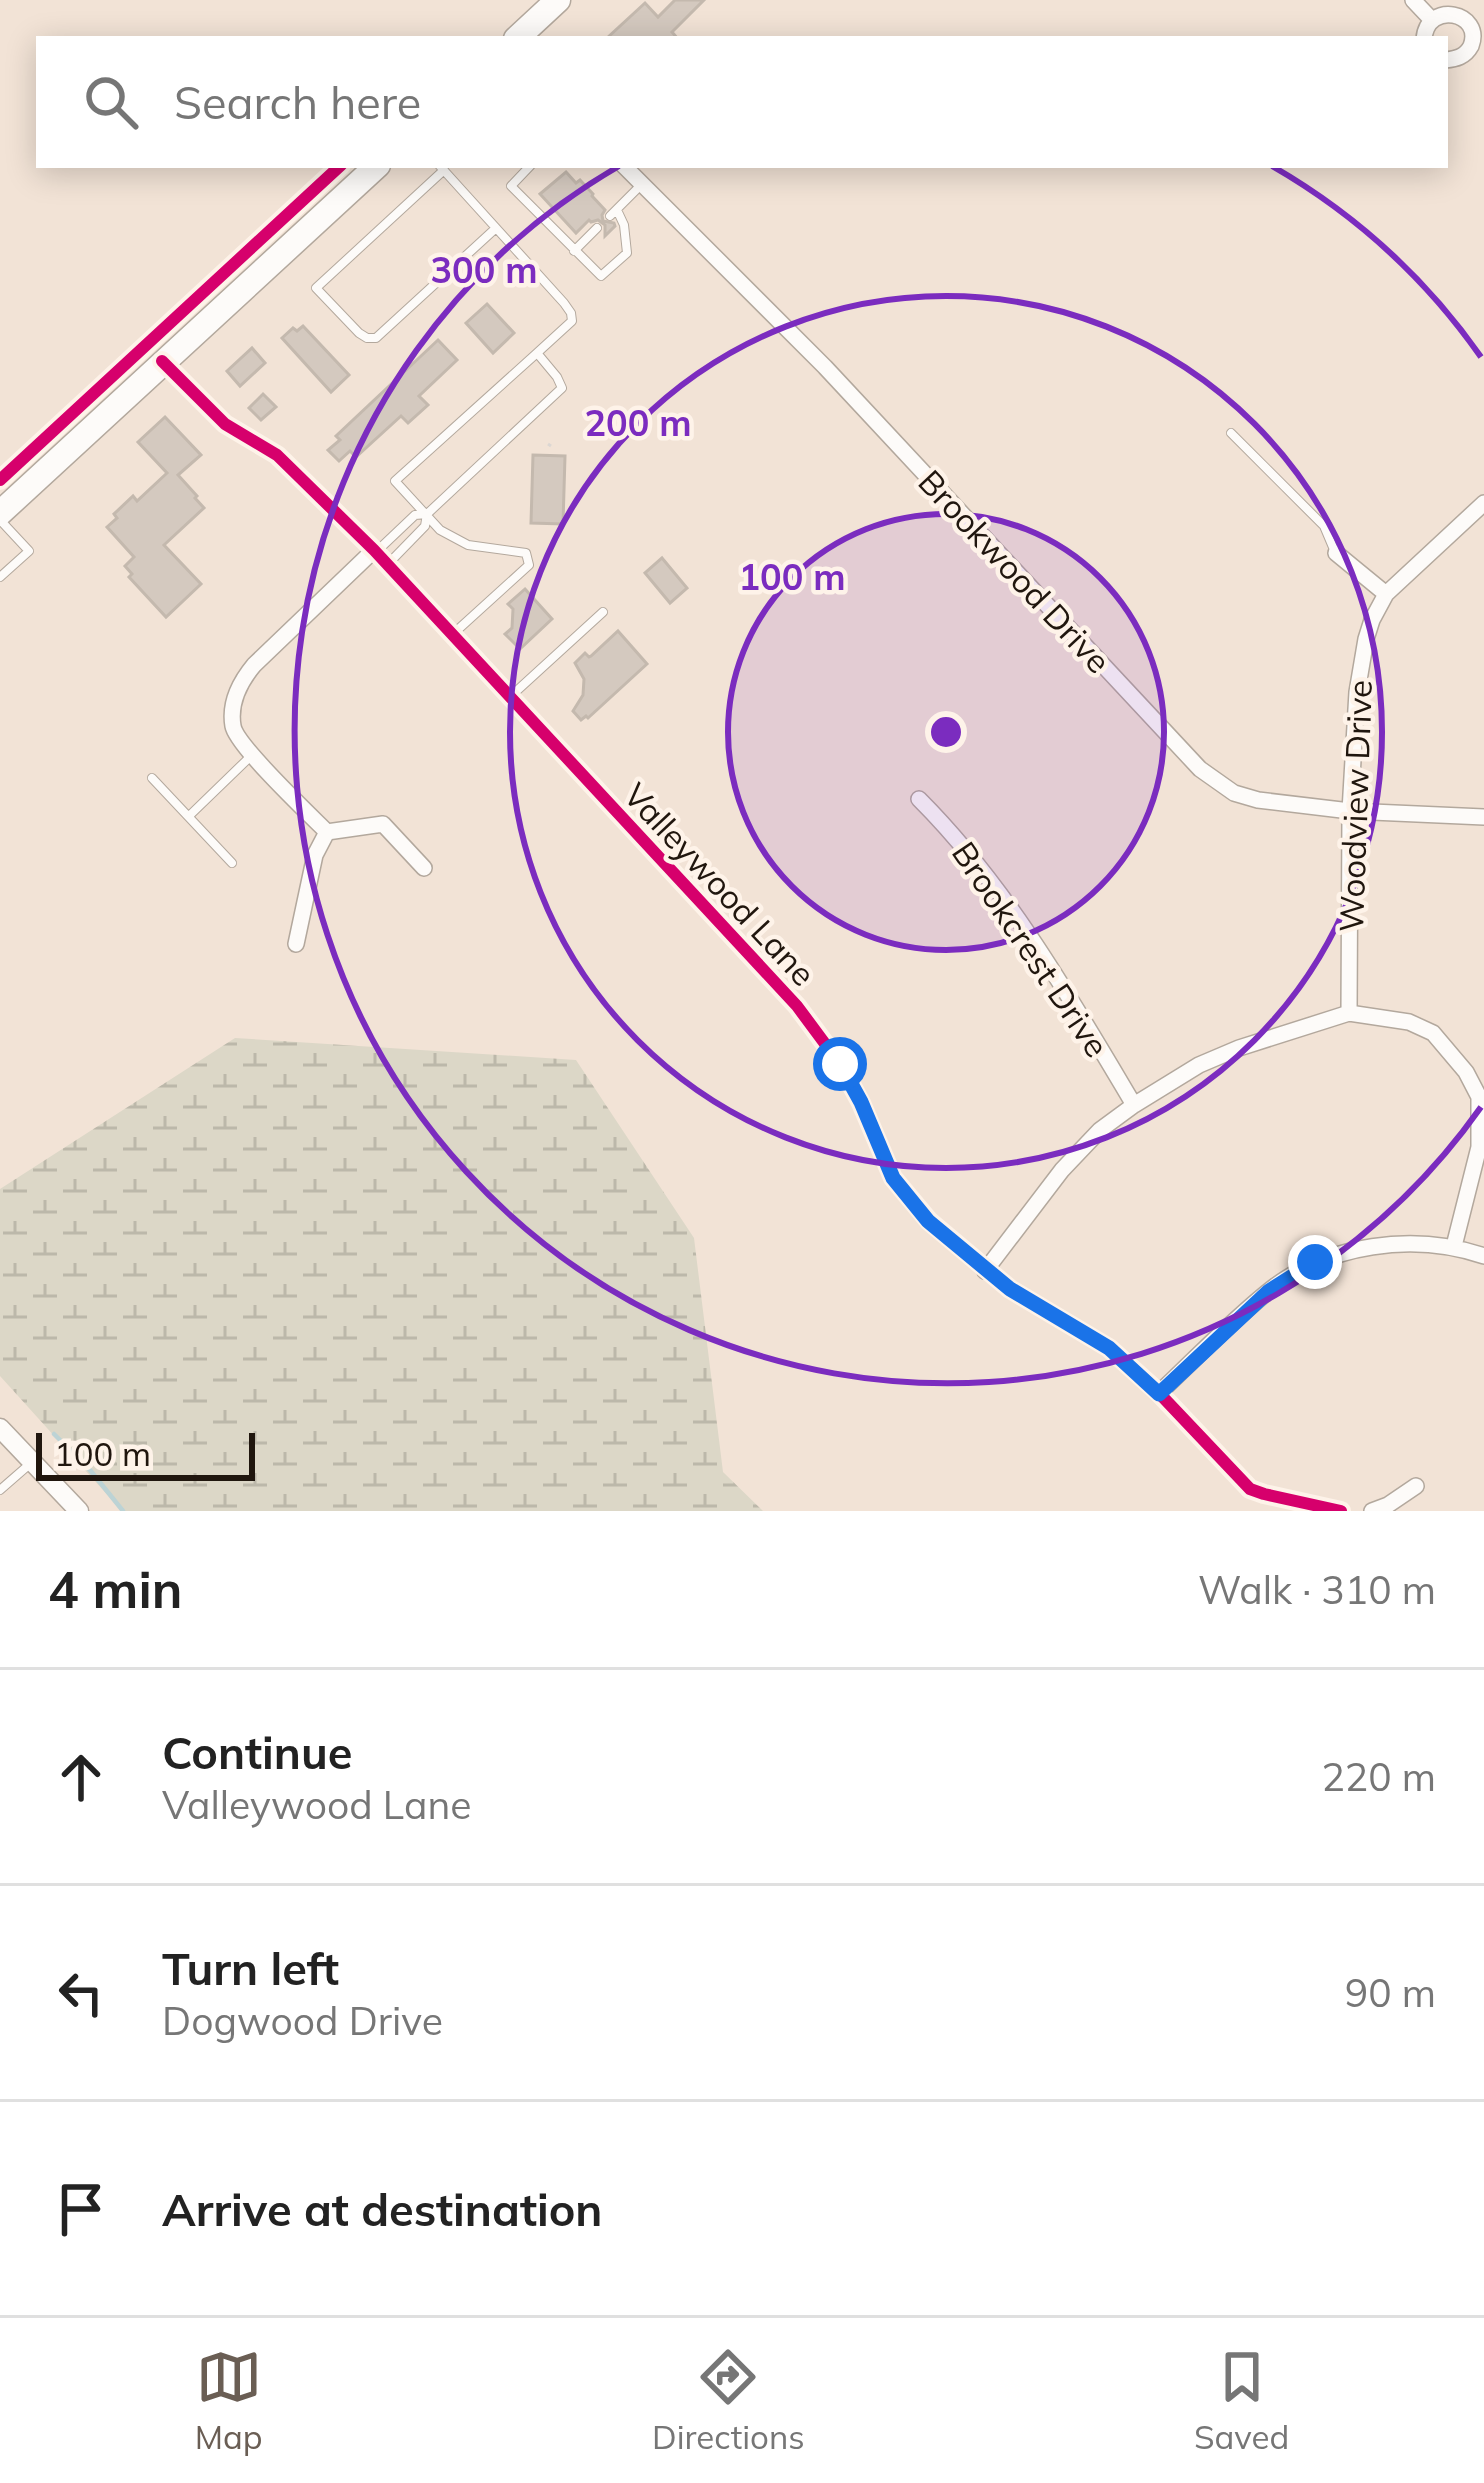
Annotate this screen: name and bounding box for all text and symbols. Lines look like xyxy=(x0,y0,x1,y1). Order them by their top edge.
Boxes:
search box xyxy=(36,36,1448,168)
icon: search xyxy=(78,69,144,135)
text: Search here xyxy=(174,74,421,130)
text: 300 m xyxy=(430,247,538,292)
text: 200 m xyxy=(584,400,692,445)
street label: Brookwood Drive xyxy=(910,461,1120,681)
text: 100 m xyxy=(738,554,846,599)
street label: Woodview Drive xyxy=(1330,679,1380,933)
centre of rings xyxy=(925,711,967,753)
street label: Valleywood Lane xyxy=(616,774,824,994)
street label: Brookcrest Drive xyxy=(944,834,1118,1064)
route start xyxy=(813,1037,867,1091)
route end xyxy=(1288,1235,1342,1289)
scale bar xyxy=(36,1427,255,1480)
text: 100 m xyxy=(54,1433,151,1474)
text: 4 min xyxy=(48,1557,183,1621)
text: Walk · 310 m xyxy=(1198,1565,1436,1614)
text: Continue xyxy=(162,1724,352,1780)
icon: ahead xyxy=(48,1744,114,1810)
text: 220 m xyxy=(1321,1752,1436,1801)
text: Valleywood Lane xyxy=(162,1780,472,1829)
text: Turn left xyxy=(162,1940,339,1996)
icon: left xyxy=(48,1960,114,2026)
text: 90 m xyxy=(1345,1968,1436,2017)
text: Dogwood Drive xyxy=(162,1996,443,2045)
icon: arrive xyxy=(48,2176,114,2242)
text: Arrive at destination xyxy=(162,2181,602,2237)
tab: Map xyxy=(195,2344,263,2457)
tab: Directions xyxy=(652,2344,805,2457)
tab: Saved xyxy=(1194,2344,1289,2457)

